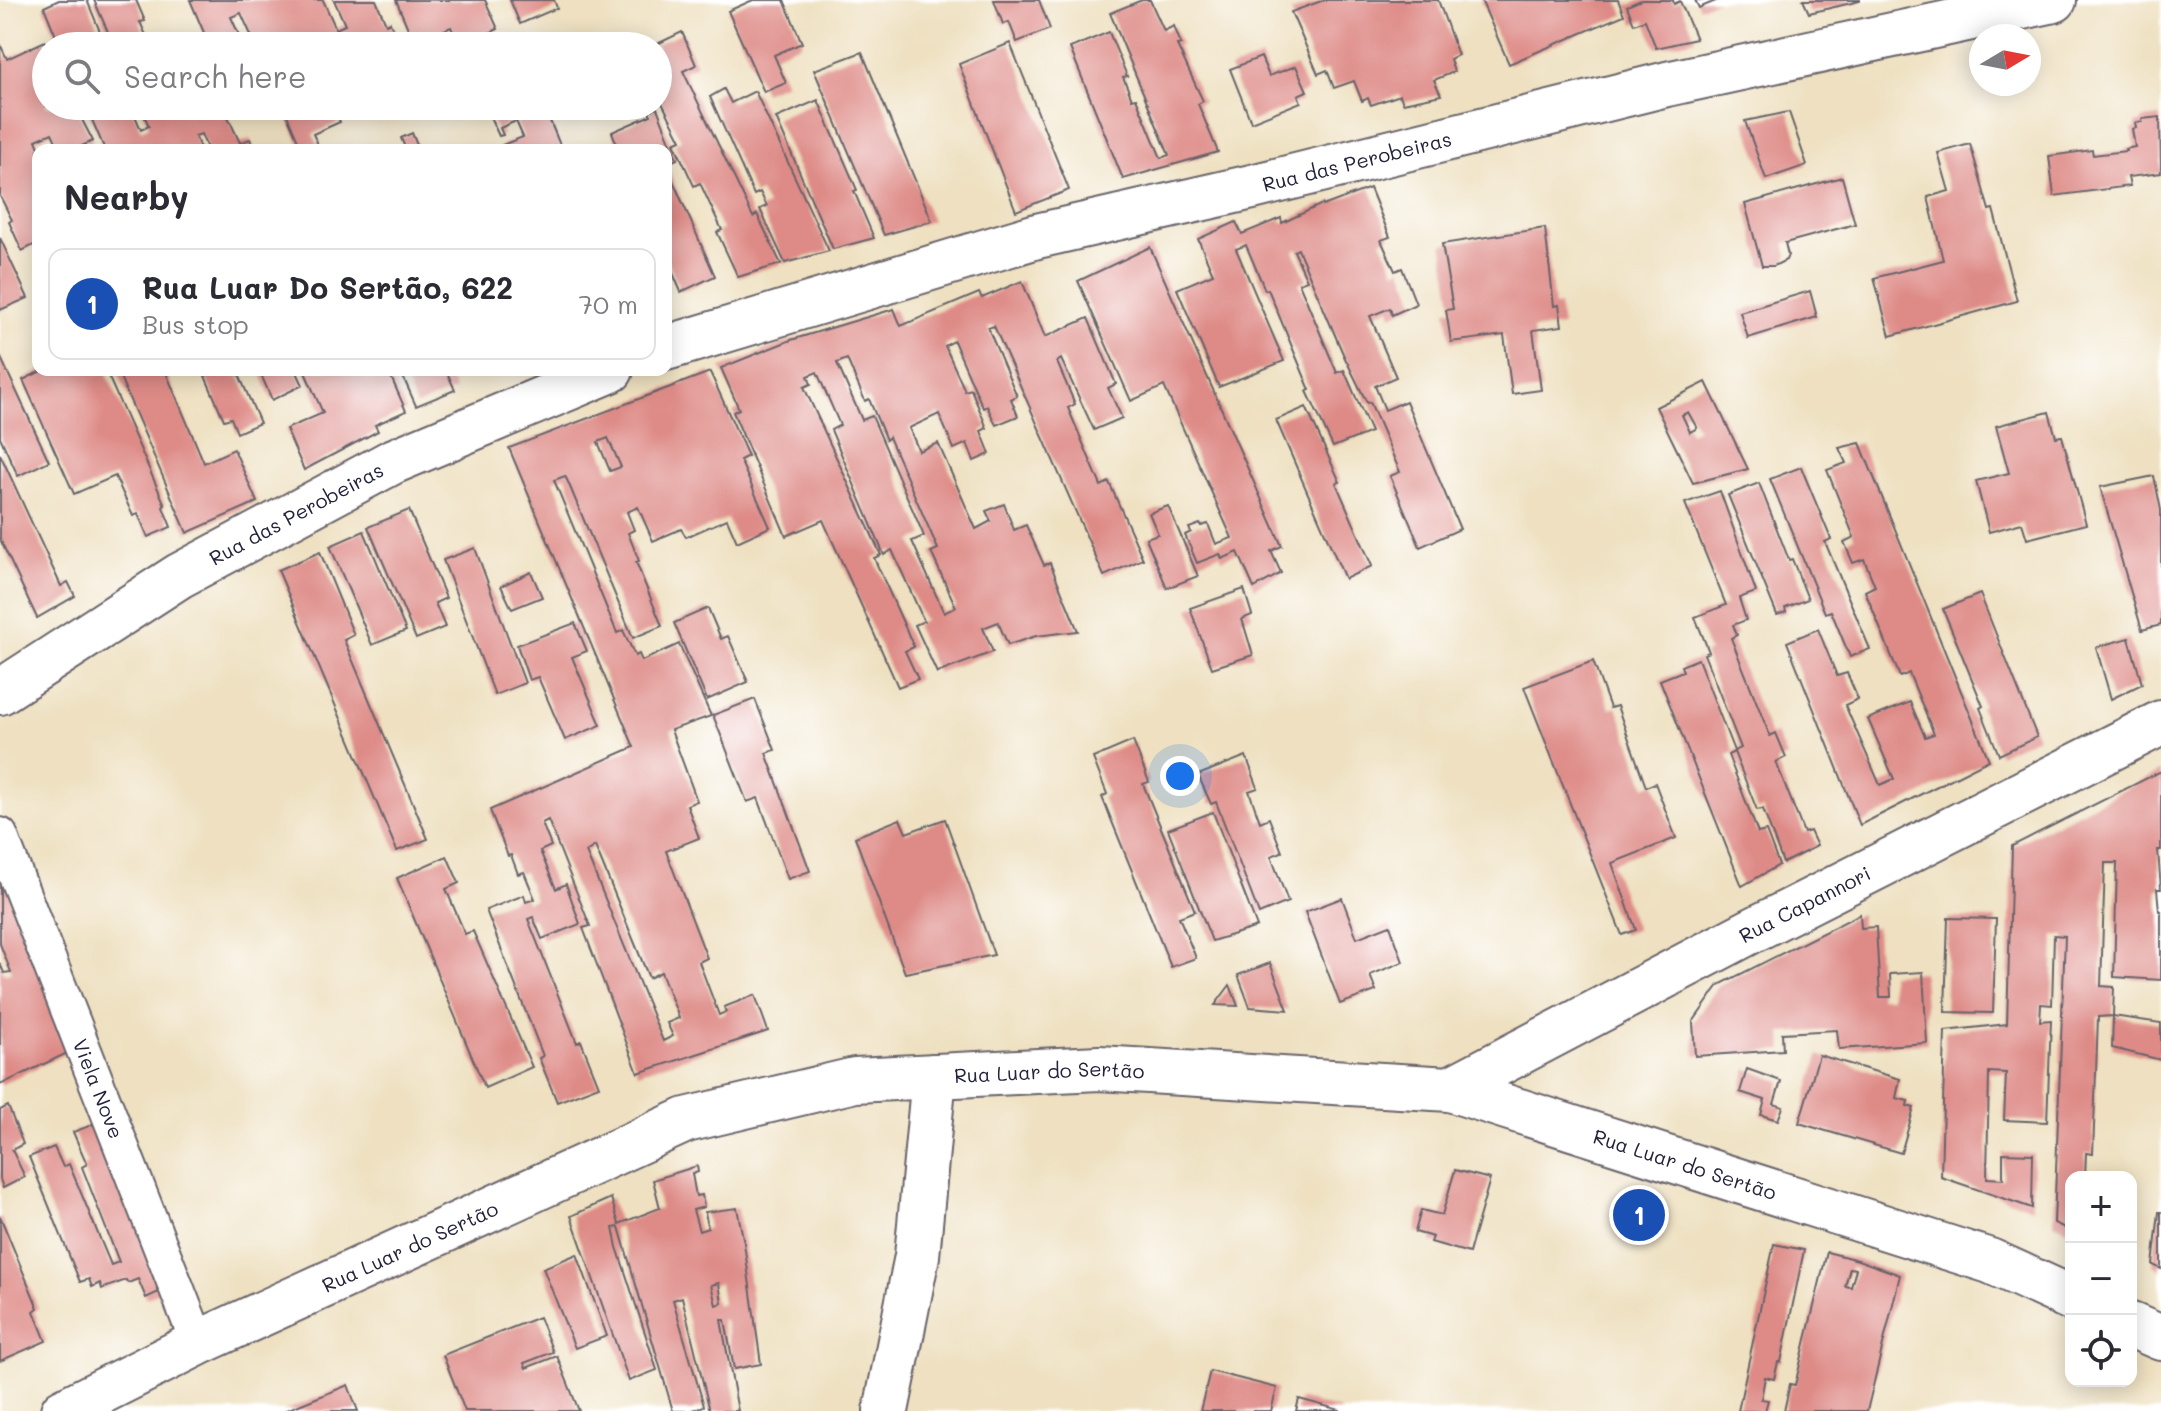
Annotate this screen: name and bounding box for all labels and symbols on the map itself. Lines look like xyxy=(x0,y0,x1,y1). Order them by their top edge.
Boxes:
north arrow xyxy=(1969,24,2041,96)
street label: Rua das Perobeiras xyxy=(1259,125,1454,197)
street label: Rua das Perobeiras xyxy=(204,456,388,571)
your location xyxy=(1160,756,1200,796)
street label: Rua Capannori xyxy=(1734,860,1875,948)
street label: Viela Nove xyxy=(68,1035,130,1142)
street label: Rua Luar do Sertão xyxy=(953,1055,1146,1088)
street label: Rua Luar do Sertão xyxy=(1590,1123,1780,1205)
pin: 1 xyxy=(1613,1185,1665,1245)
street label: Rua Luar do Sertão xyxy=(318,1195,502,1298)

